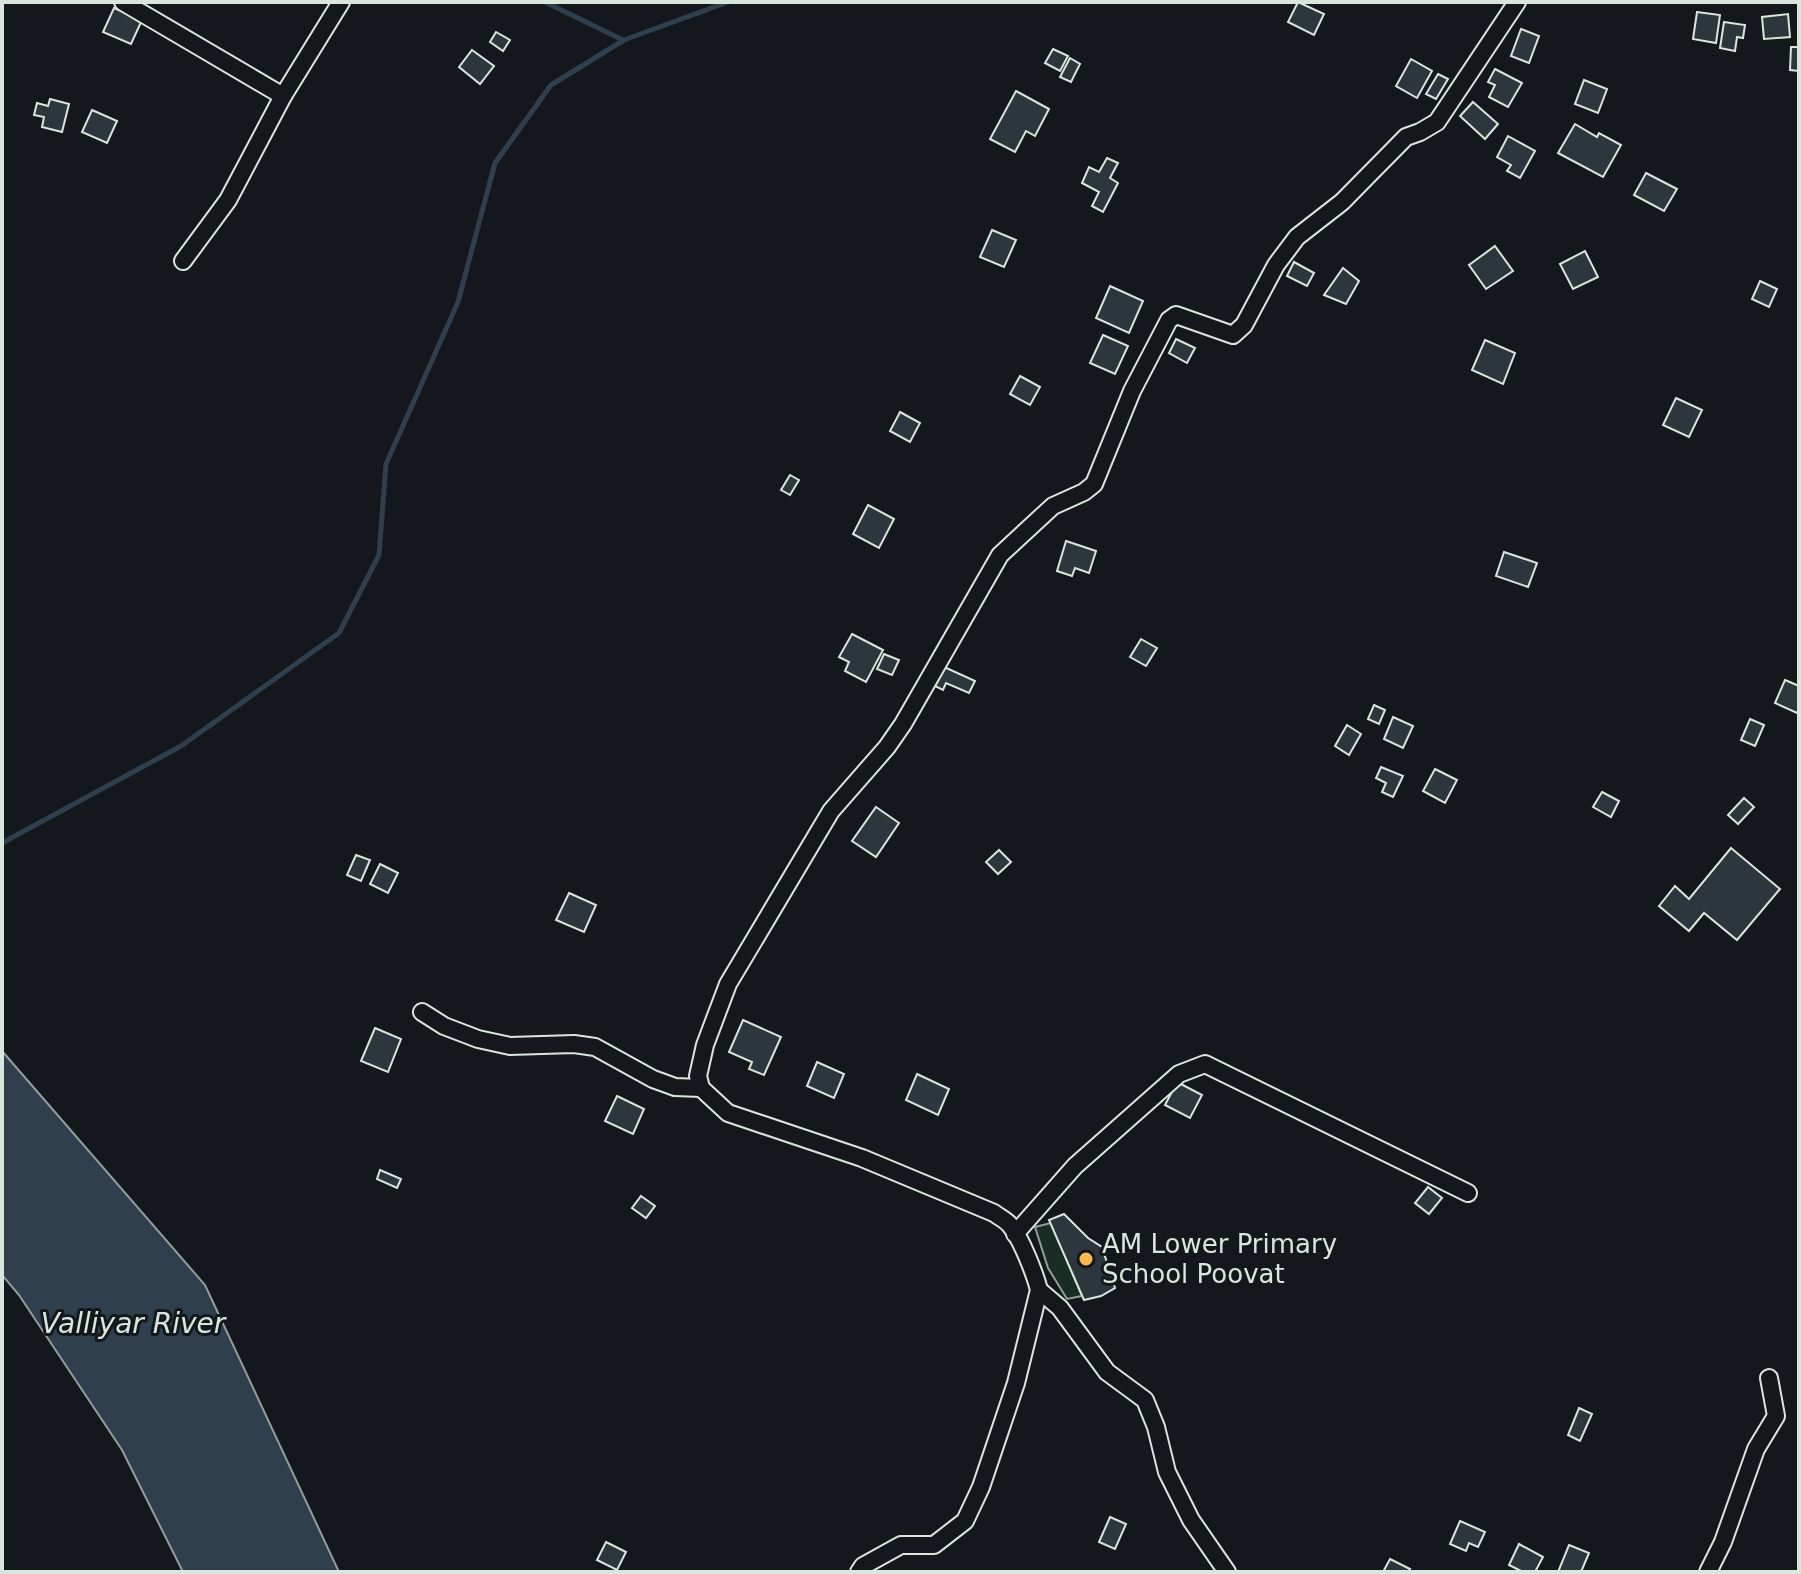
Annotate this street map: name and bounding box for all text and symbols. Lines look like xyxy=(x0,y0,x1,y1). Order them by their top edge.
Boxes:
place label: AM Lower Primary School Poovat xyxy=(1102,1229,1337,1289)
marker: AM Lower Primary School Poovat xyxy=(1077,1250,1095,1268)
water label: Valliyar River xyxy=(41,1307,227,1340)

